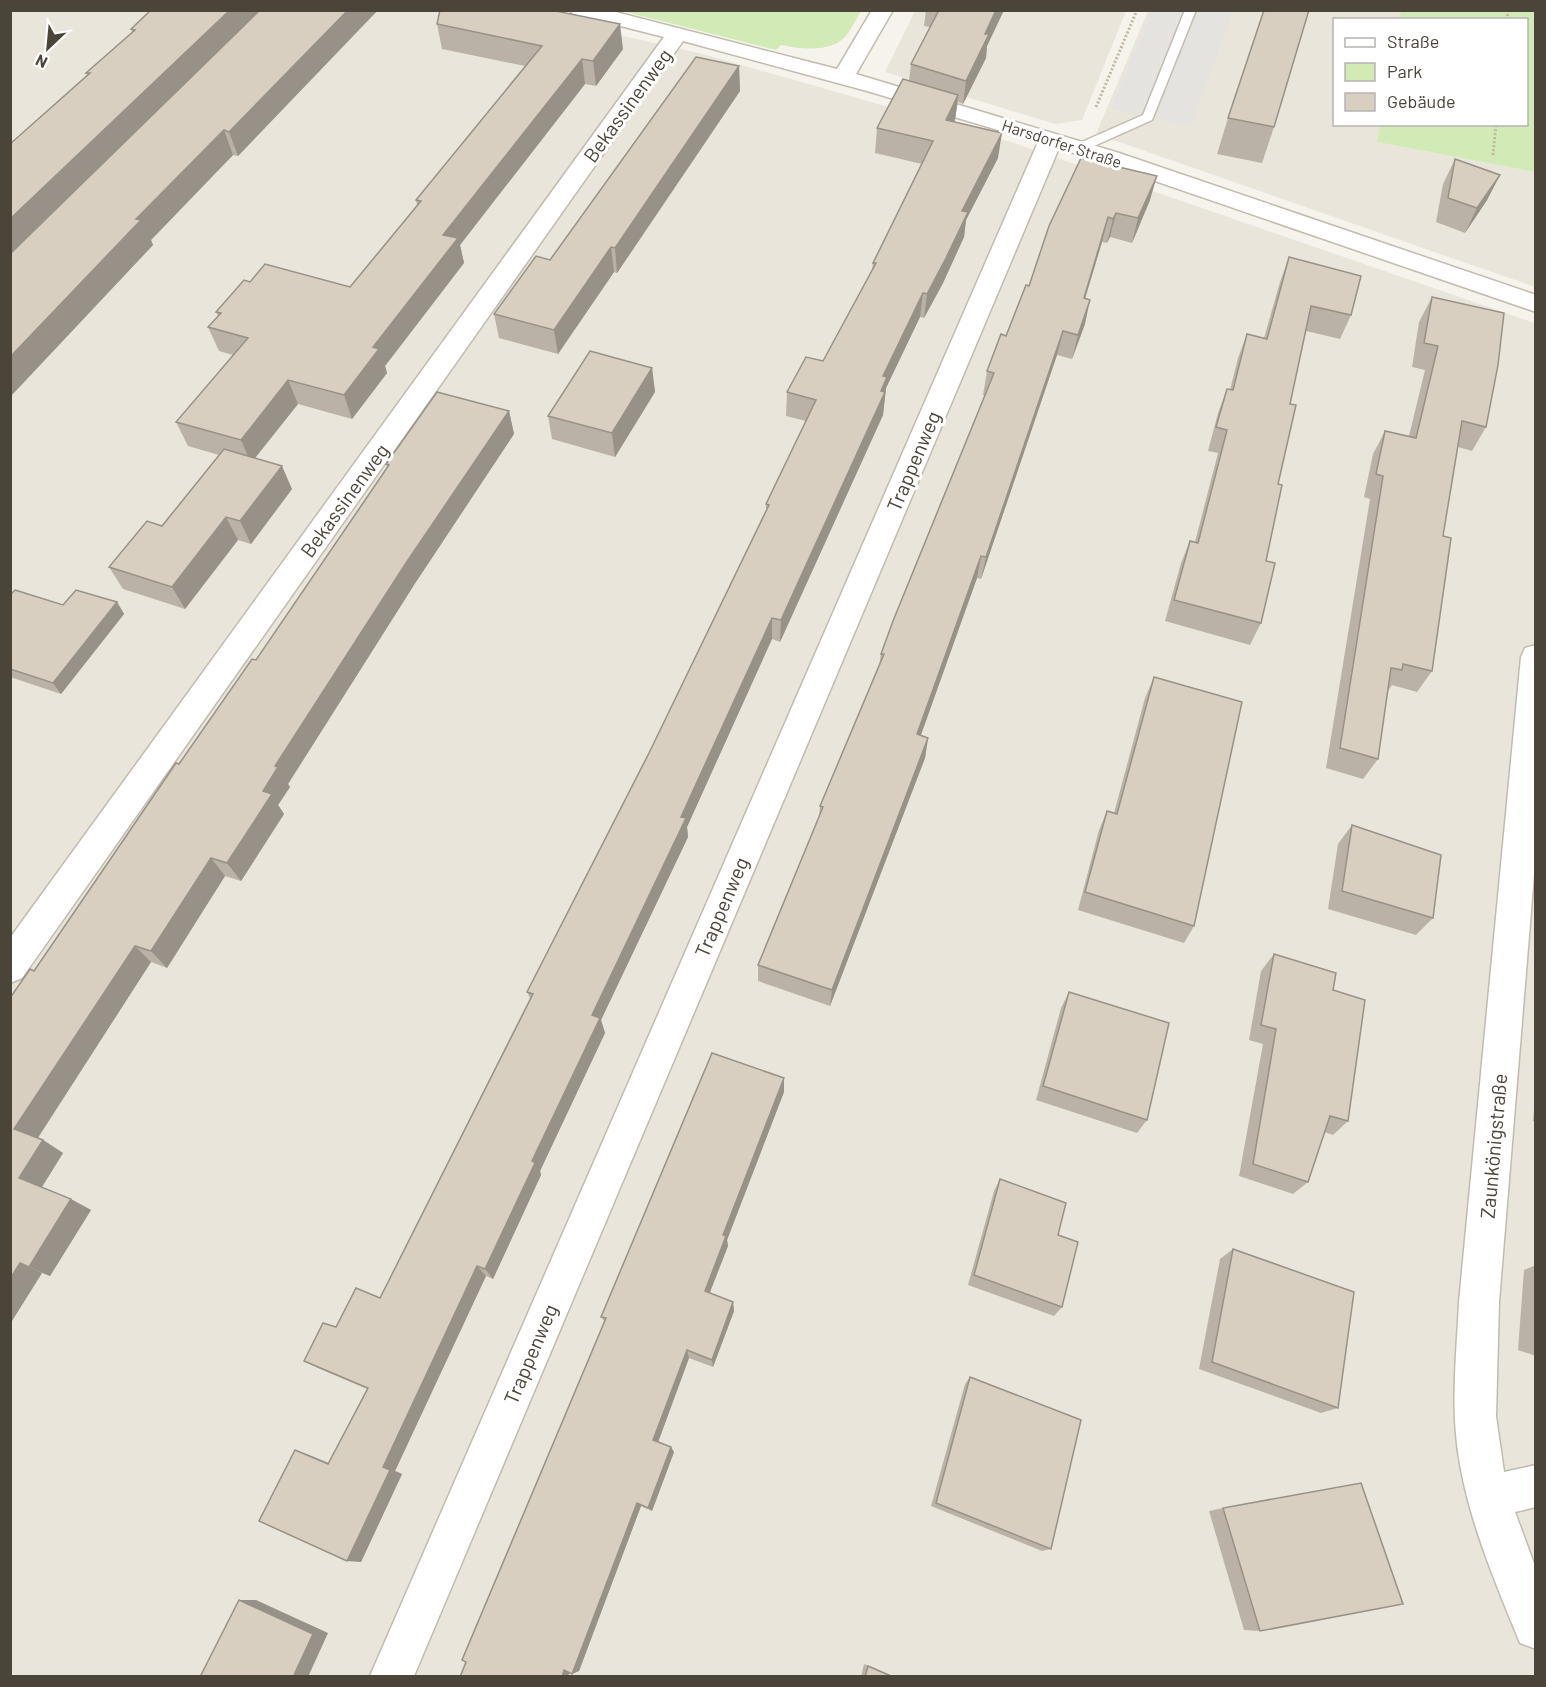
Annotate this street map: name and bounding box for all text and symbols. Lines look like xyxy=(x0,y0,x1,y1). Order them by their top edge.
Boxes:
north arrow xyxy=(18,18,78,78)
legend xyxy=(1333,18,1528,126)
text: Straße xyxy=(1387,30,1439,52)
street label: Bekassinenweg xyxy=(578,43,676,167)
text: N xyxy=(32,51,50,73)
text: Park xyxy=(1387,60,1422,82)
text: Gebäude xyxy=(1387,90,1456,112)
street label: Harsdorfer Straße xyxy=(1000,115,1124,171)
street label: Trappenweg xyxy=(881,407,945,515)
street label: Bekassinenweg xyxy=(295,438,393,562)
street label: Trappenweg xyxy=(689,853,753,961)
street label: Zaunkönigstraße xyxy=(1475,1072,1511,1220)
street label: Trappenweg xyxy=(498,1300,562,1408)

